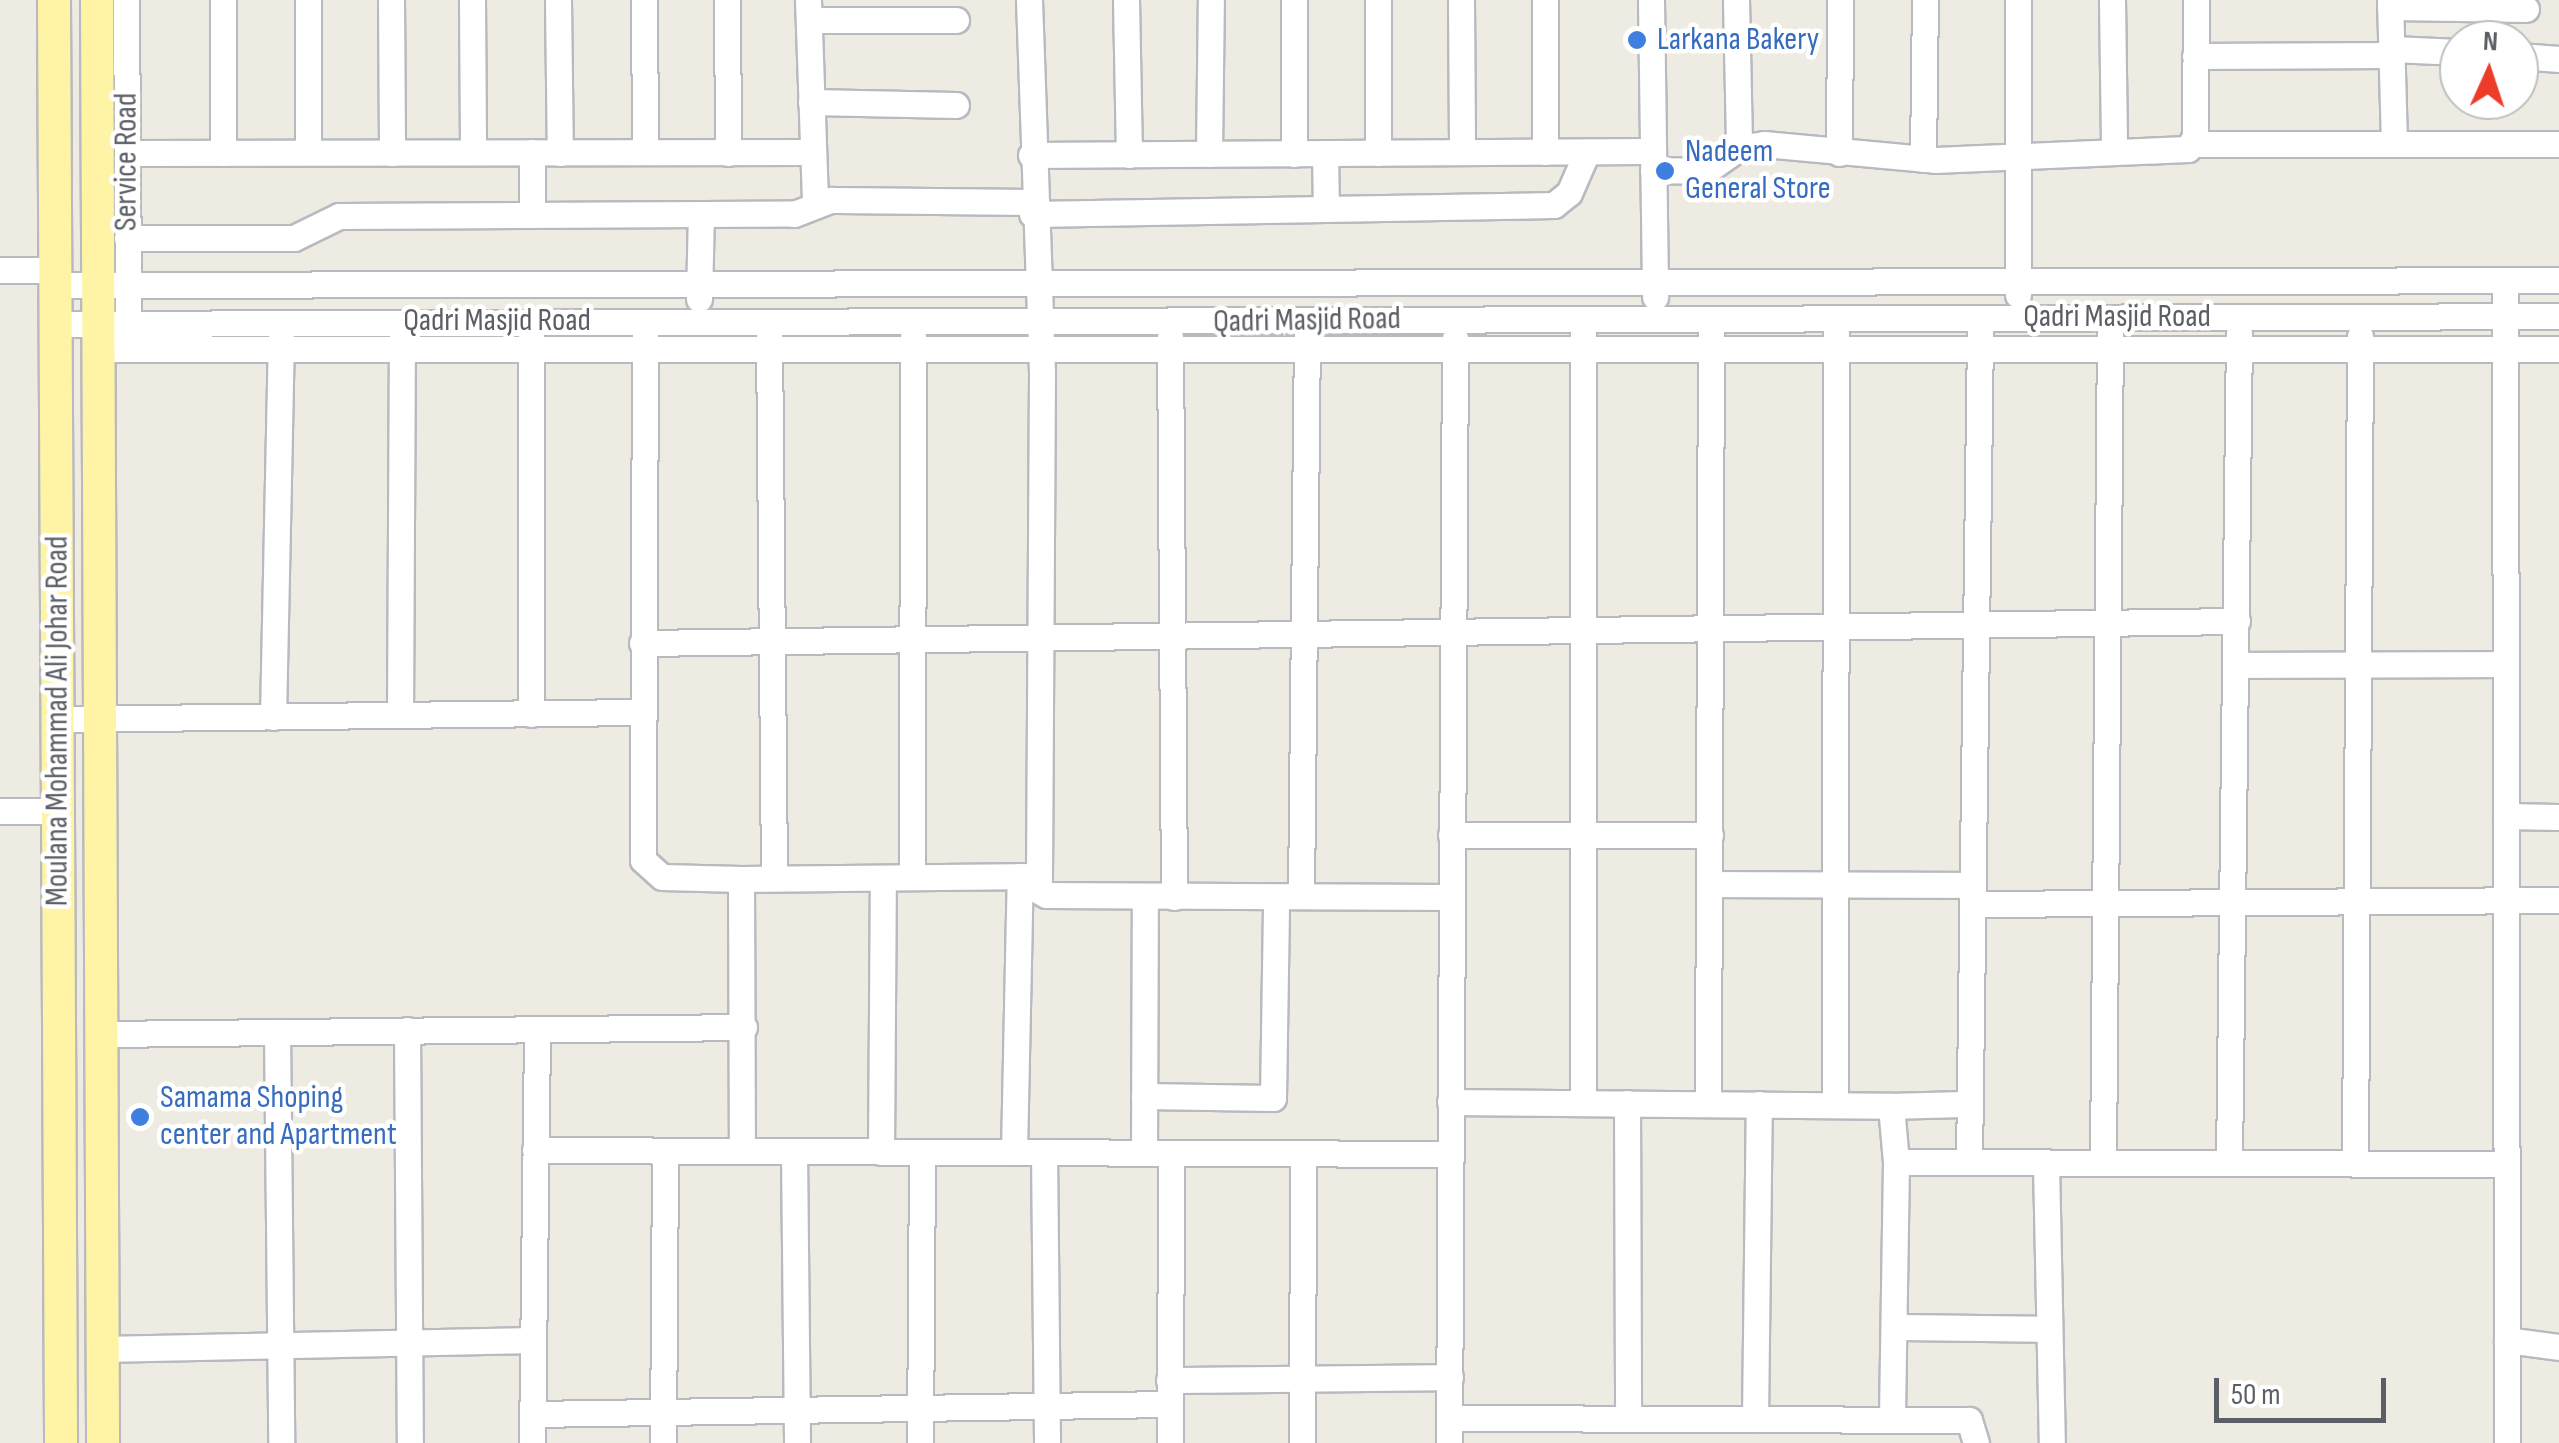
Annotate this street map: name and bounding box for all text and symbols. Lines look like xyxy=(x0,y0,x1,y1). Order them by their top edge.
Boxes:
north arrow xyxy=(2439,20,2539,120)
place label: Larkana Bakery xyxy=(1657,21,1819,59)
text: N xyxy=(2482,25,2499,58)
marker: Larkana Bakery xyxy=(1626,29,1648,51)
street label: Service Road xyxy=(108,93,146,231)
place label: Nadeem General Store xyxy=(1685,134,1831,209)
marker: Nadeem General Store xyxy=(1654,160,1676,182)
street label: Qadri Masjid Road xyxy=(2023,298,2211,336)
street label: Qadri Masjid Road xyxy=(1213,300,1401,342)
street label: Qadri Masjid Road xyxy=(403,302,591,340)
street label: Moulana Mohammad Ali Johar Road xyxy=(39,536,77,906)
place label: Samama Shoping center and Apartment xyxy=(160,1080,397,1155)
marker: Samama Shoping center and Apartment xyxy=(129,1106,151,1128)
scale bar xyxy=(2219,1358,2392,1420)
text: 50 m xyxy=(2231,1377,2280,1413)

